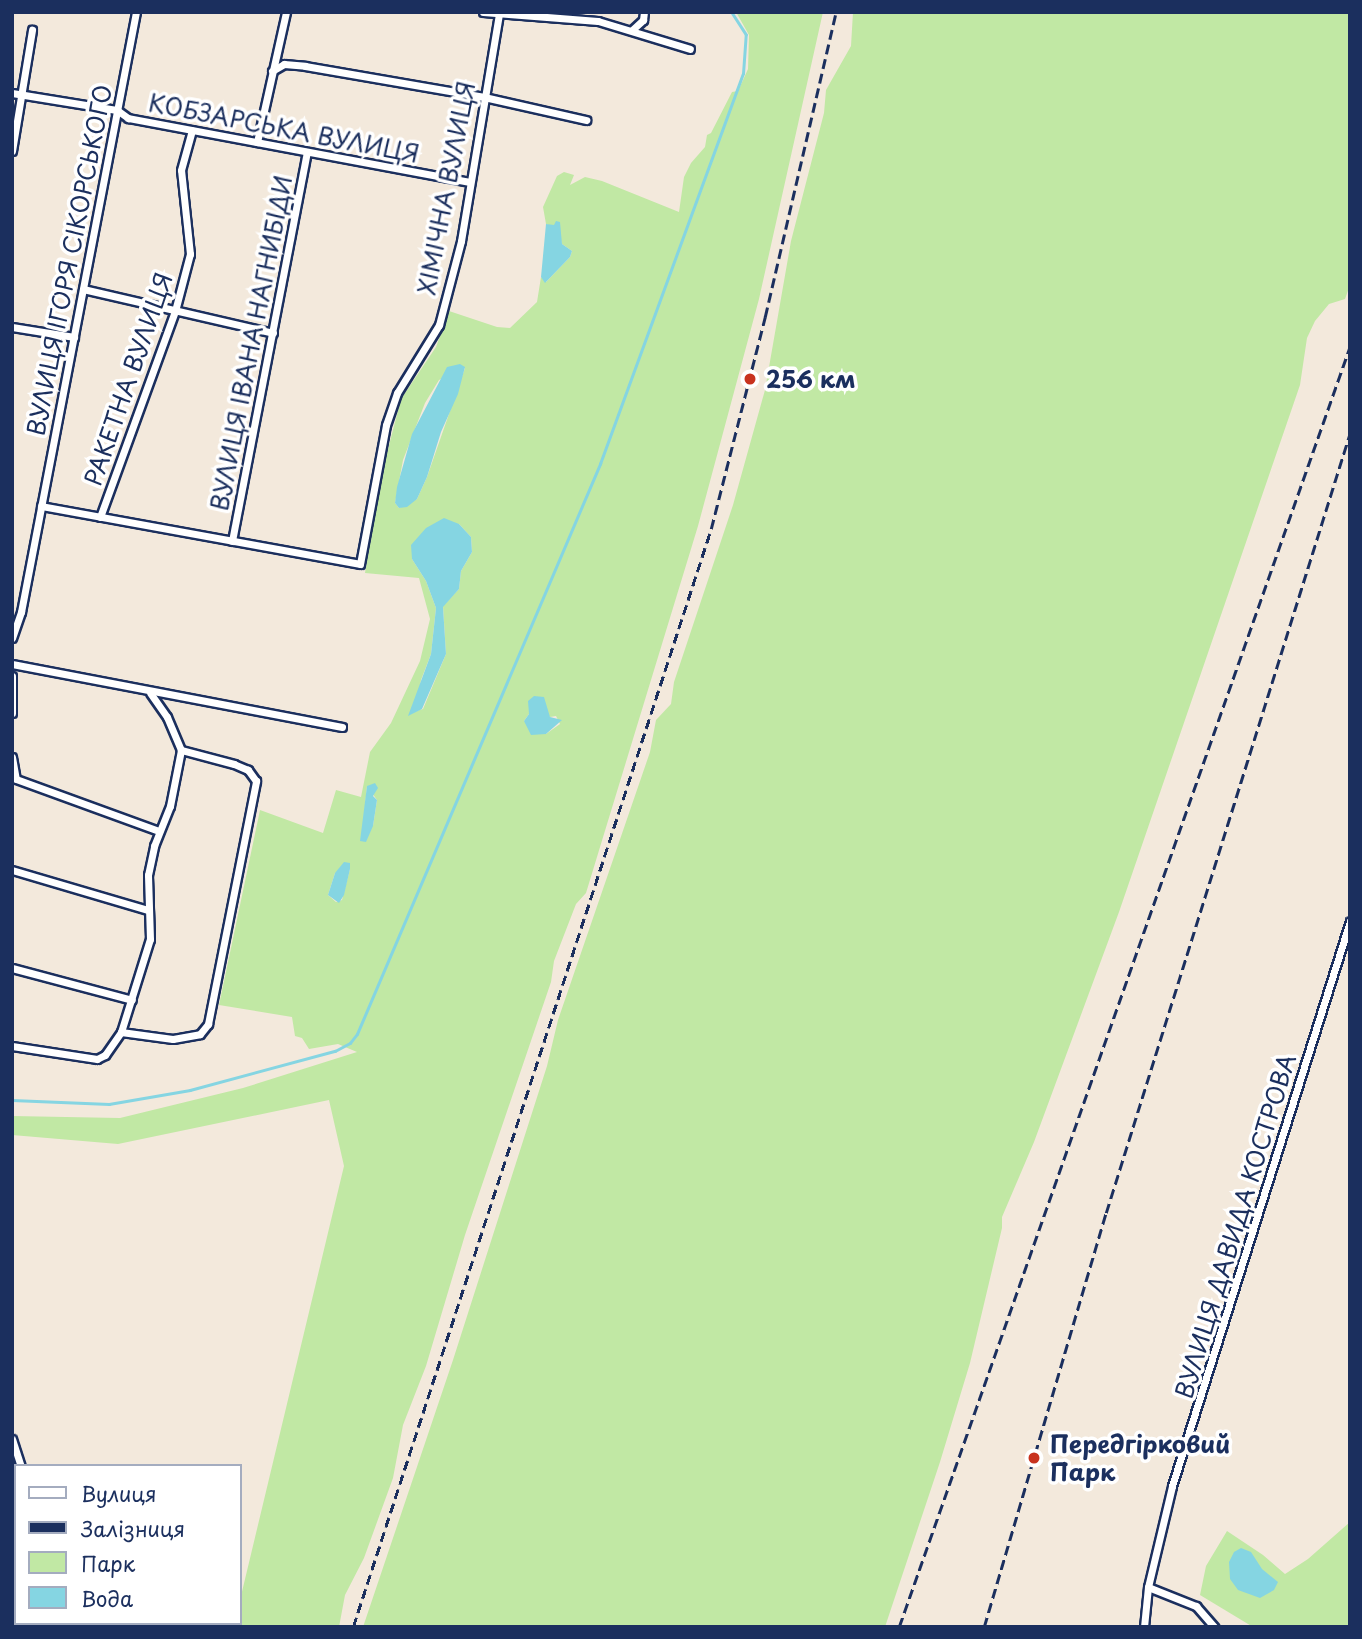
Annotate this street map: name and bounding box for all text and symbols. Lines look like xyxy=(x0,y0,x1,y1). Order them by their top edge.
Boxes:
street label: ХІМІЧНА ВУЛИЦЯ xyxy=(411,79,481,297)
street label: ВУЛИЦЯ ІГОРЯ СІКОРСЬКОГО xyxy=(21,81,117,439)
street label: КОБЗАРСЬКА ВУЛИЦЯ xyxy=(147,88,421,168)
street label: ВУЛИЦЯ ІВАНА НАГНИБІДИ xyxy=(204,172,298,514)
street label: РАКЕТНА ВУЛИЦЯ xyxy=(78,268,178,490)
place label: 256 км xyxy=(766,365,857,393)
marker: 256 км xyxy=(740,369,760,389)
street label: ВУЛИЦЯ ДАВИДА КОСТРОВА xyxy=(1168,1049,1302,1403)
place label: Передгірковий Парк xyxy=(1050,1430,1230,1486)
marker: Передгірковий Парк xyxy=(1024,1448,1044,1468)
legend xyxy=(14,1464,242,1625)
text: Вулиця xyxy=(81,1477,157,1509)
text: Залізниця xyxy=(81,1512,185,1544)
text: Парк xyxy=(81,1547,135,1579)
text: Вода xyxy=(81,1582,133,1614)

